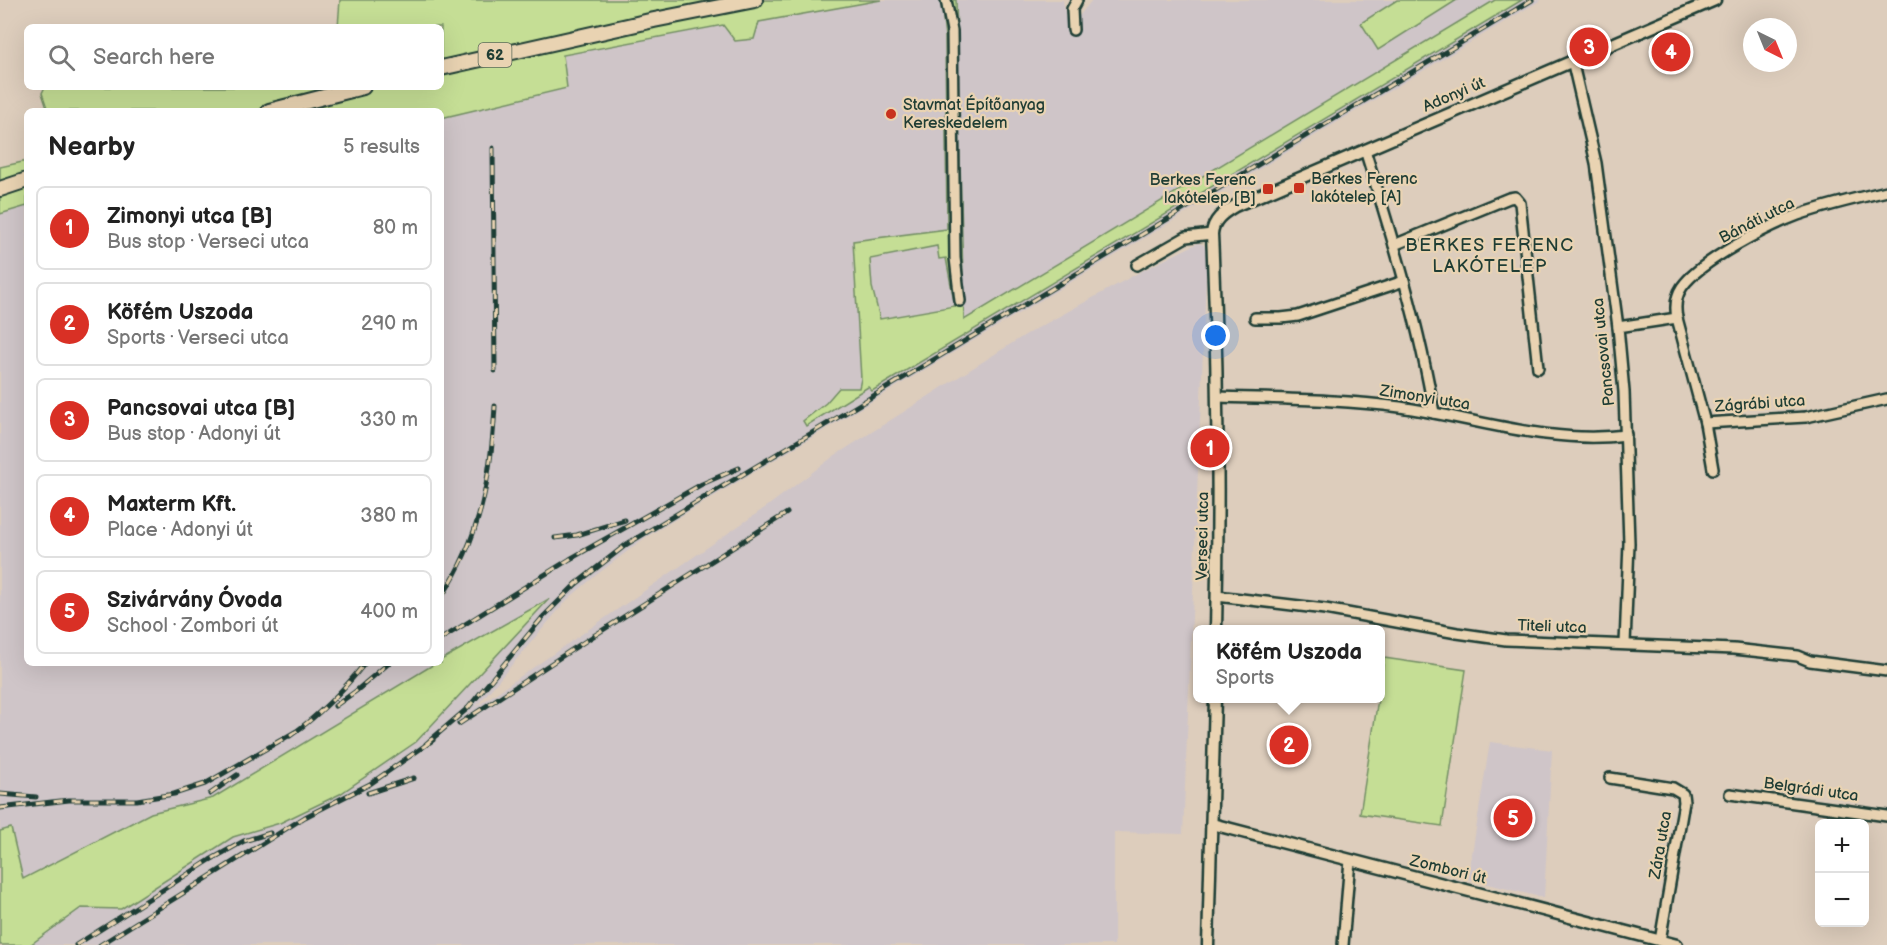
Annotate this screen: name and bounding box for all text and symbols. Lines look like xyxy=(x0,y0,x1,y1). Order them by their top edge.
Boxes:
north arrow xyxy=(1743,18,1797,72)
search box xyxy=(24,24,444,90)
pin: 3 xyxy=(1570,24,1608,70)
pin: 4 xyxy=(1652,29,1690,74)
icon: search xyxy=(45,41,78,74)
road number: 62 xyxy=(478,43,512,67)
text: Search here xyxy=(93,44,215,71)
street label: Adonyi út xyxy=(1420,73,1488,117)
place label: Stavmat Építőanyag Kereskedelem xyxy=(903,94,1045,133)
marker: Stavmat Építőanyag Kereskedelem xyxy=(884,107,898,121)
text: Nearby xyxy=(48,132,135,163)
text: 5 results xyxy=(343,135,420,159)
place label: Berkes Ferenc lakótelep [A] xyxy=(1311,170,1418,207)
place label: Berkes Ferenc lakótelep [B] xyxy=(1149,171,1256,208)
marker: Berkes Ferenc lakótelep [A] xyxy=(1292,181,1306,195)
marker: Berkes Ferenc lakótelep [B] xyxy=(1261,182,1275,196)
street label: Bánáti utca xyxy=(1716,194,1798,248)
text: Zimonyi utca [B] xyxy=(107,203,273,230)
text: 1 xyxy=(65,216,74,240)
text: 80 m xyxy=(373,216,418,240)
text: Bus stop · Verseci utca xyxy=(107,230,309,254)
district label: BERKES FERENC LAKÓTELEP xyxy=(1405,235,1575,277)
street label: Pancsovai utca xyxy=(1589,297,1619,407)
text: Köfém Uszoda xyxy=(107,299,253,326)
text: 2 xyxy=(64,312,75,336)
text: 290 m xyxy=(361,312,418,336)
your location xyxy=(1201,321,1230,350)
text: Sports · Verseci utca xyxy=(107,326,289,350)
street label: Zimonyi utca xyxy=(1378,381,1471,415)
street label: Zágrábi utca xyxy=(1713,391,1806,417)
text: Pancsovai utca [B] xyxy=(107,395,295,422)
text: 3 xyxy=(64,408,75,432)
text: 330 m xyxy=(360,408,418,432)
text: Bus stop · Adonyi út xyxy=(107,422,281,446)
pin: 1 xyxy=(1190,426,1230,470)
text: Maxterm Kft. xyxy=(107,491,236,518)
street label: Verseci utca xyxy=(1193,491,1213,581)
text: 4 xyxy=(64,504,75,528)
text: 380 m xyxy=(360,504,418,528)
text: Place · Adonyi út xyxy=(107,518,253,542)
text: Szivárvány Óvoda xyxy=(107,587,283,614)
text: 5 xyxy=(64,600,75,624)
text: 400 m xyxy=(360,600,418,624)
text: School · Zombori út xyxy=(107,614,278,638)
street label: Titeli utca xyxy=(1517,616,1587,638)
popup xyxy=(1193,625,1385,703)
text: Köfém Uszoda xyxy=(1216,639,1362,666)
text: Sports xyxy=(1216,666,1274,690)
pin: 2 xyxy=(1270,722,1308,768)
street label: Belgrádi utca xyxy=(1762,774,1860,806)
pin: 5 xyxy=(1494,796,1532,840)
street label: Zára utca xyxy=(1646,810,1676,881)
map controls xyxy=(1815,819,1869,927)
button: + xyxy=(1815,819,1869,873)
street label: Zombori út xyxy=(1407,851,1488,889)
button: − xyxy=(1815,873,1869,927)

